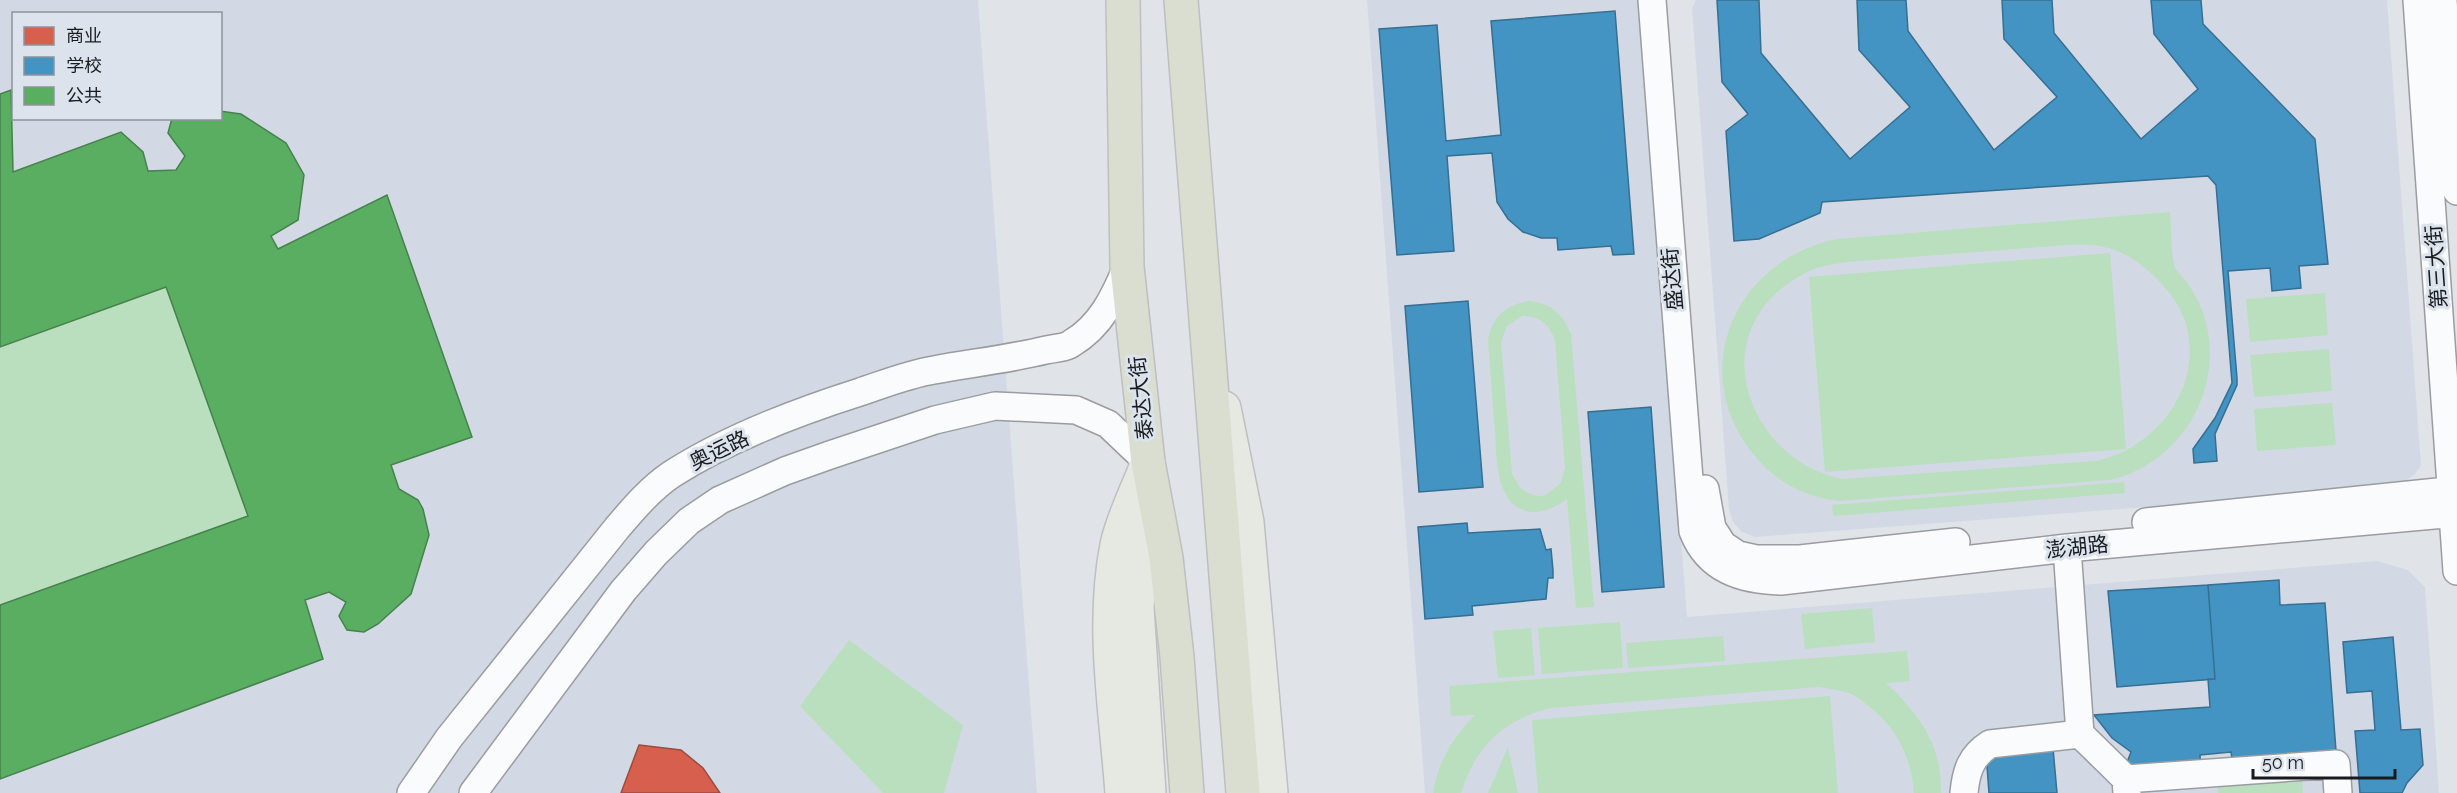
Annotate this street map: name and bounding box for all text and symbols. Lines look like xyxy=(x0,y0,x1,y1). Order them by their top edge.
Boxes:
legend xyxy=(12,12,222,120)
text: 商业 xyxy=(66,25,102,46)
text: 学校 xyxy=(66,55,102,76)
text: 公共 xyxy=(66,85,102,106)
street label: 第三大街 xyxy=(2421,224,2451,310)
street label: 盛达街 xyxy=(1657,247,1687,311)
street label: 泰达大街 xyxy=(1124,355,1158,441)
street label: 奥运路 xyxy=(685,425,753,475)
street label: 澎湖路 xyxy=(2044,531,2110,563)
scale bar xyxy=(2253,742,2396,780)
text: 50 m xyxy=(2262,752,2304,773)

